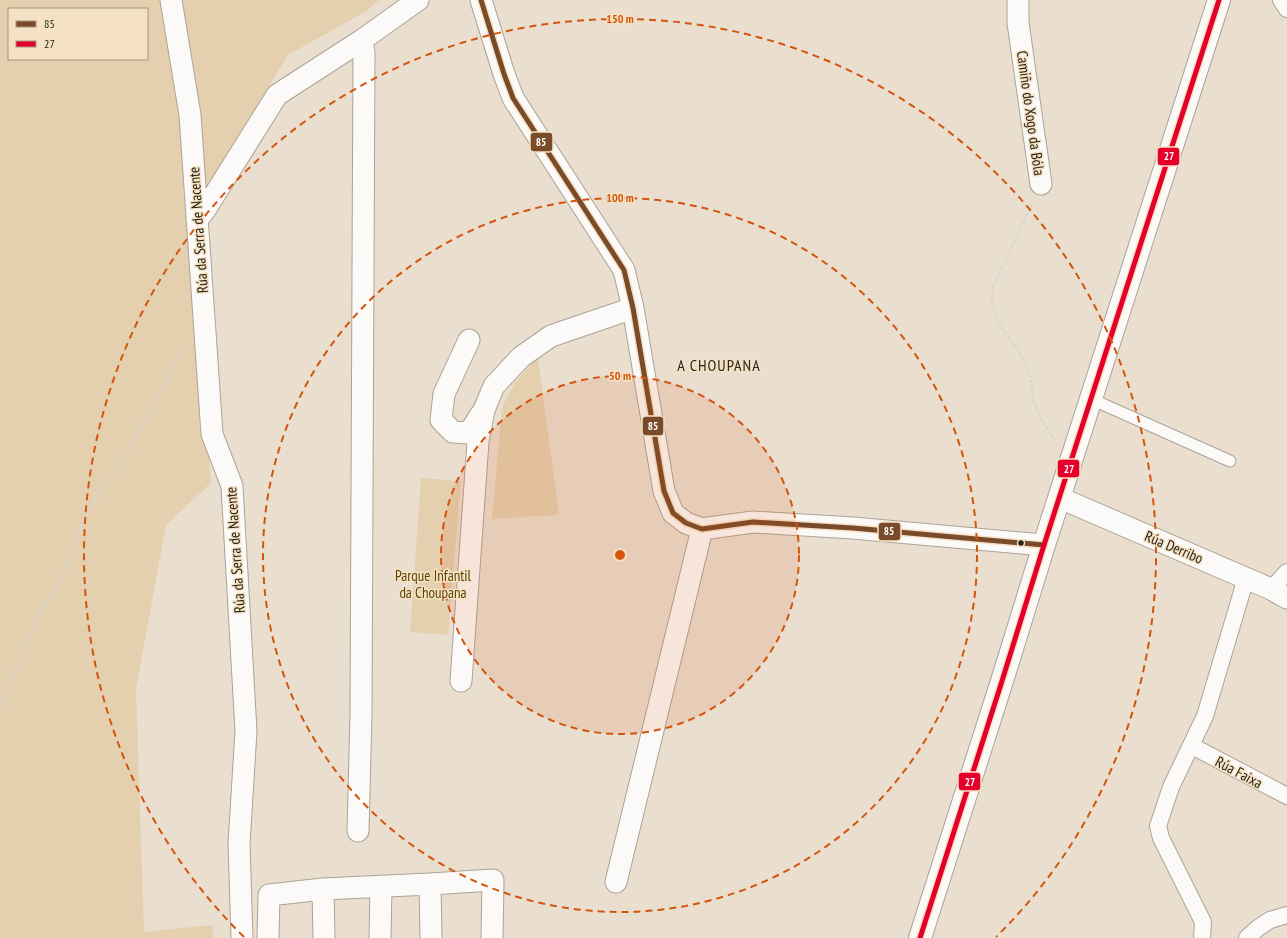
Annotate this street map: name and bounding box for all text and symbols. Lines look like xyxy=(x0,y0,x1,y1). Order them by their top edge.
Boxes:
legend xyxy=(8,8,148,60)
text: 150 m xyxy=(606,11,634,26)
text: 85 xyxy=(44,16,55,31)
text: 27 xyxy=(44,36,55,51)
street label: Camiño do Xogo da Bóla xyxy=(1013,49,1049,177)
line badge: 85 xyxy=(530,132,553,152)
text: 85 xyxy=(536,135,546,149)
line badge: 27 xyxy=(1157,147,1180,166)
text: 27 xyxy=(1164,149,1174,163)
street label: Rúa da Serra de Nacente xyxy=(184,166,212,294)
text: 100 m xyxy=(606,190,634,205)
district label: A CHOUPANA xyxy=(677,355,761,375)
text: 50 m xyxy=(609,368,631,383)
line badge: 85 xyxy=(642,416,664,436)
text: 85 xyxy=(648,419,658,433)
line badge: 27 xyxy=(1057,459,1080,478)
text: 27 xyxy=(1064,462,1074,476)
street label: Rúa da Serra de Nacente xyxy=(221,486,249,614)
line badge: 85 xyxy=(878,522,901,541)
text: 85 xyxy=(884,524,894,538)
street label: Rúa Derribo xyxy=(1142,526,1206,568)
unlabelled marker xyxy=(1016,538,1026,548)
centre of rings xyxy=(613,548,627,562)
park label: Parque Infantil da Choupana xyxy=(395,566,472,602)
street label: Rúa Faixa xyxy=(1212,752,1266,792)
line badge: 27 xyxy=(958,772,981,791)
text: 27 xyxy=(965,775,975,789)

